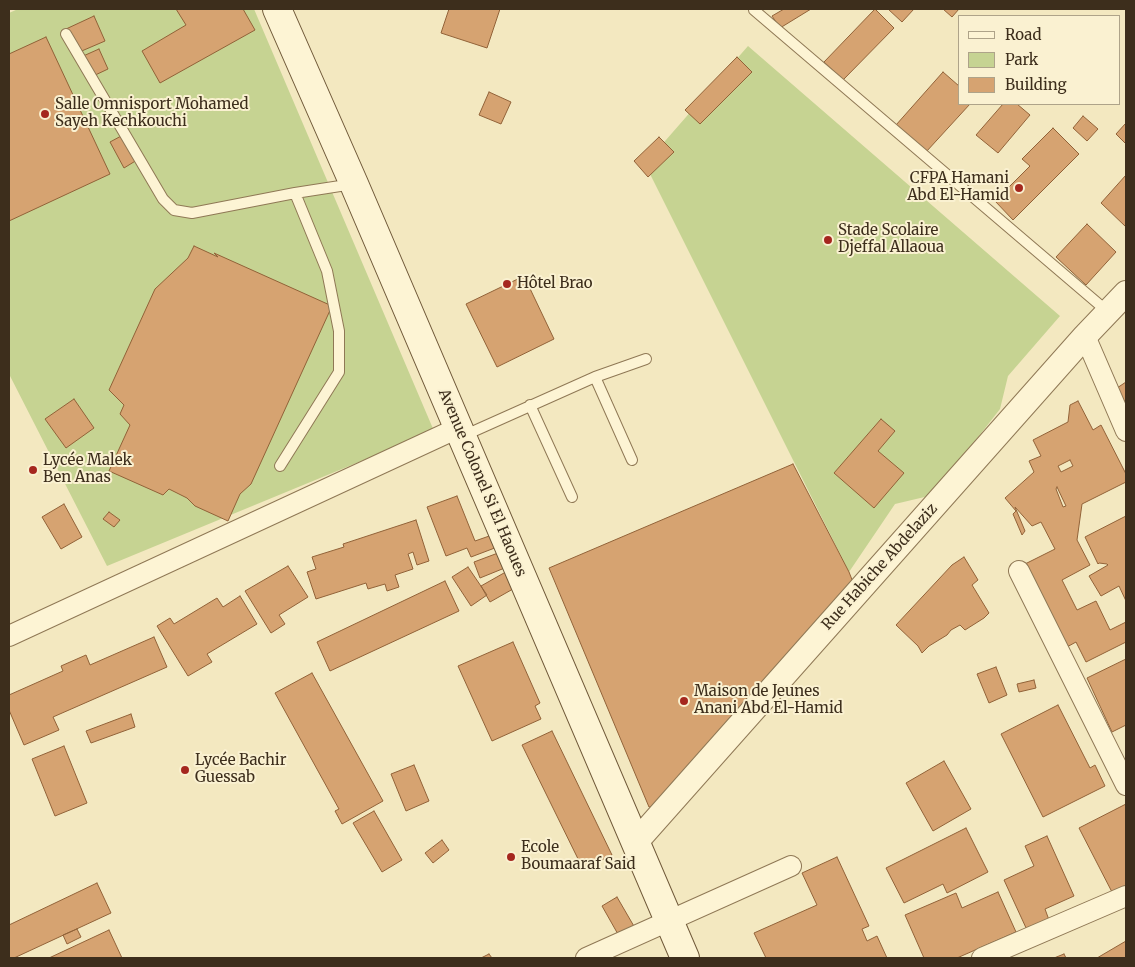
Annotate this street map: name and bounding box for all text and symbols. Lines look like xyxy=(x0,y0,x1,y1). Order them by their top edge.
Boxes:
legend xyxy=(958,15,1120,105)
text: Road xyxy=(1005,25,1041,44)
text: Park xyxy=(1005,50,1038,69)
text: Building xyxy=(1005,75,1067,94)
place label: Salle Omnisport Mohamed Sayeh Kechkouchi xyxy=(55,96,249,131)
marker: Salle Omnisport Mohamed Sayeh Kechkouchi xyxy=(39,108,51,120)
place label: CFPA Hamani Abd El-Hamid xyxy=(907,170,1009,205)
marker: CFPA Hamani Abd El-Hamid xyxy=(1013,182,1025,194)
place label: Stade Scolaire Djeffal Allaoua xyxy=(838,222,944,257)
marker: Stade Scolaire Djeffal Allaoua xyxy=(822,234,834,246)
place label: Hôtel Brao xyxy=(517,275,593,293)
marker: Hôtel Brao xyxy=(501,278,513,290)
street label: Avenue Colonel Si El Haoues xyxy=(434,386,530,580)
place label: Lycée Malek Ben Anas xyxy=(43,452,132,487)
marker: Lycée Malek Ben Anas xyxy=(27,464,39,476)
street label: Rue Habiche Abdelaziz xyxy=(819,500,941,634)
place label: Maison de Jeunes Anani Abd El-Hamid xyxy=(694,683,843,718)
marker: Maison de Jeunes Anani Abd El-Hamid xyxy=(678,695,690,707)
place label: Lycée Bachir Guessab xyxy=(195,752,286,787)
marker: Lycée Bachir Guessab xyxy=(179,764,191,776)
place label: Ecole Boumaaraf Said xyxy=(521,839,636,874)
marker: Ecole Boumaaraf Said xyxy=(505,851,517,863)

